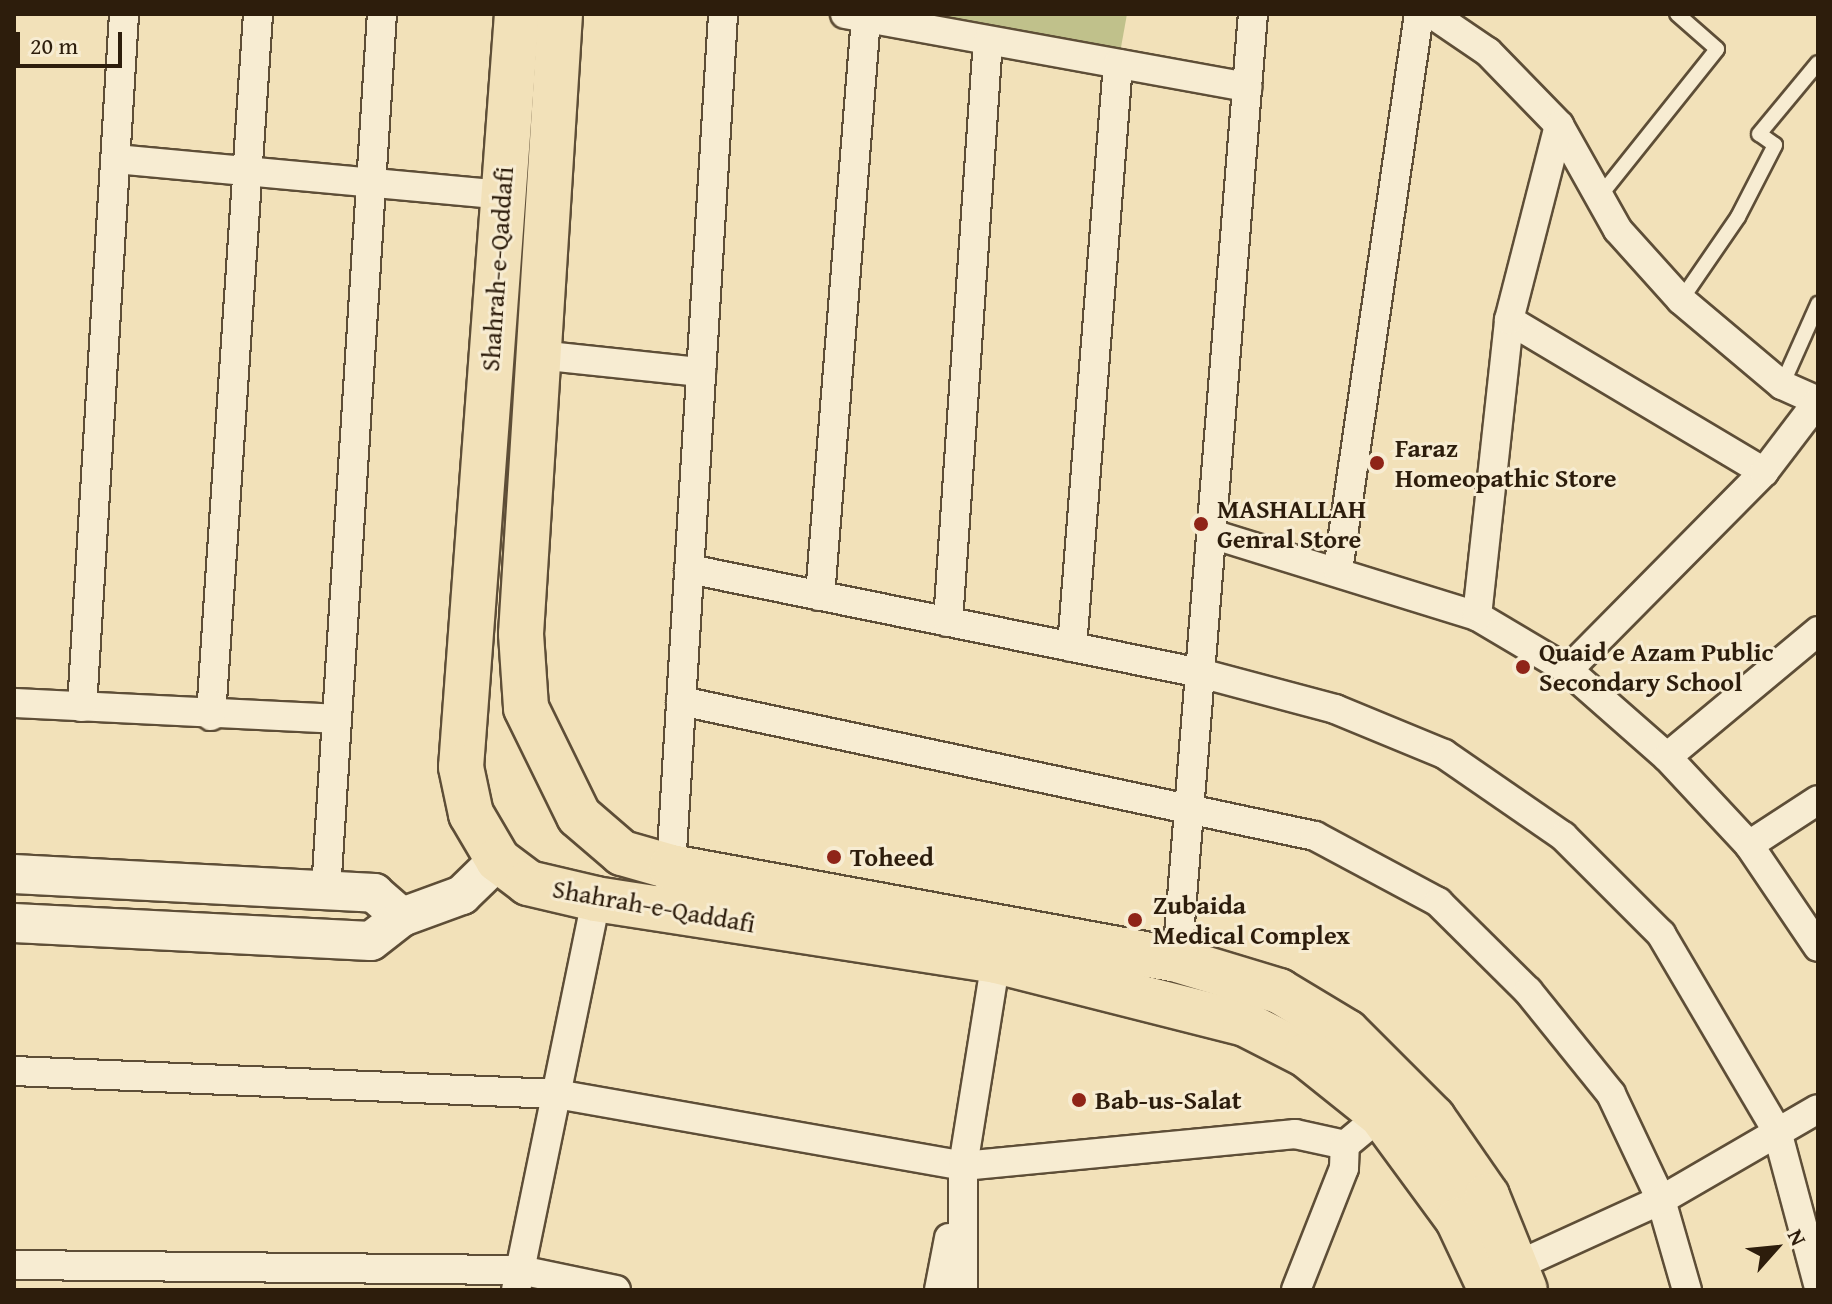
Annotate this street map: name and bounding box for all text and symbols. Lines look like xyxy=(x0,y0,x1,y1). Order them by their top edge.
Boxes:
scale bar xyxy=(20,16,126,66)
text: 20 m xyxy=(30,28,78,63)
street label: Shahrah-e-Qaddafi xyxy=(474,165,520,373)
place label: Faraz Homeopathic Store xyxy=(1395,432,1616,494)
marker: Faraz Homeopathic Store xyxy=(1366,452,1388,474)
place label: MASHALLAH Genral Store xyxy=(1217,493,1366,554)
marker: MASHALLAH Genral Store xyxy=(1192,515,1210,533)
place label: Quaid e Azam Public Secondary School xyxy=(1539,636,1774,698)
marker: Quaid e Azam Public Secondary School xyxy=(1514,658,1532,676)
place label: Toheed xyxy=(850,841,934,873)
marker: Toheed xyxy=(825,848,843,866)
street label: Shahrah-e-Qaddafi xyxy=(550,873,758,939)
place label: Zubaida Medical Complex xyxy=(1153,889,1350,950)
marker: Zubaida Medical Complex xyxy=(1124,909,1146,931)
place label: Bab-us-Salat xyxy=(1095,1084,1242,1116)
marker: Bab-us-Salat xyxy=(1070,1091,1088,1109)
north arrow xyxy=(1736,1208,1816,1288)
text: N xyxy=(1780,1223,1815,1251)

